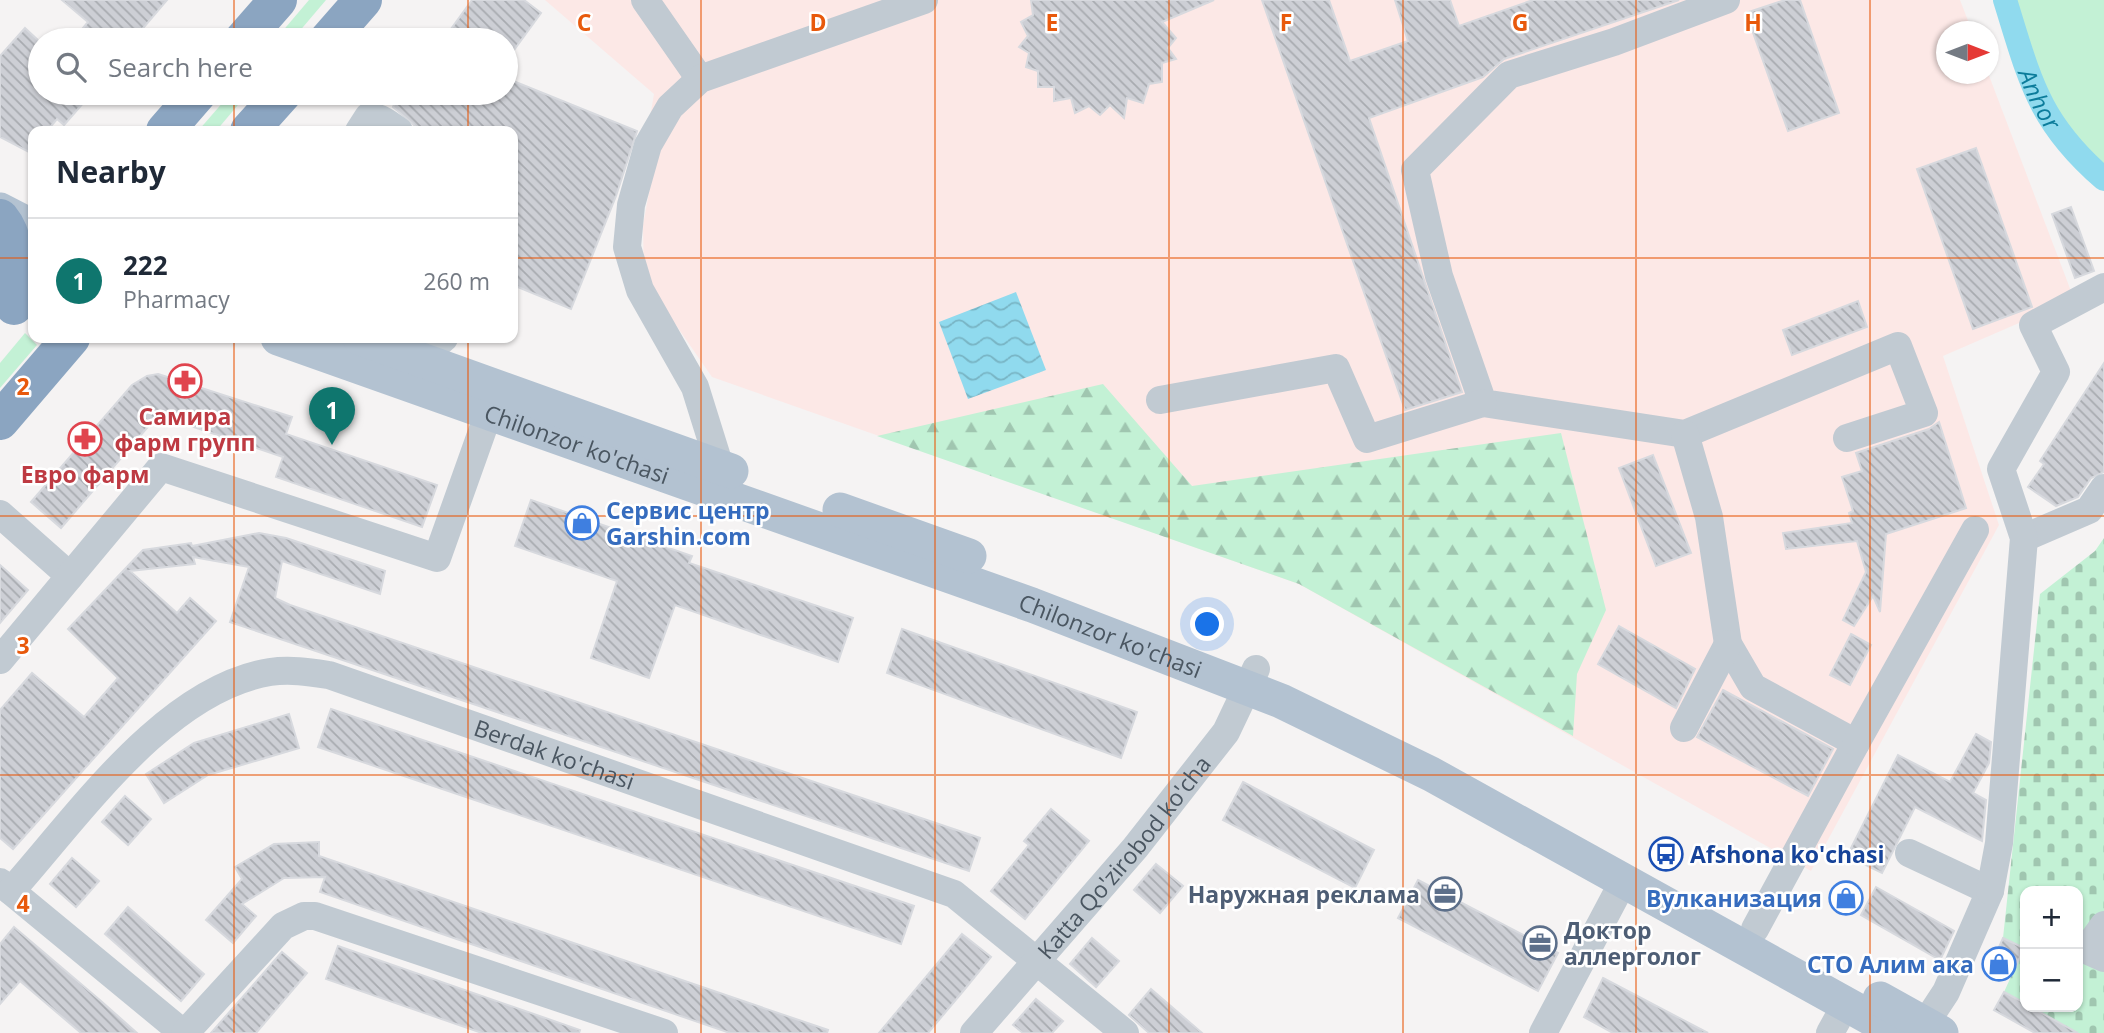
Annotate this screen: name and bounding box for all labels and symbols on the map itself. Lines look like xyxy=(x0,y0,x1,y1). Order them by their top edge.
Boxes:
text: C xyxy=(577,6,591,38)
text: D xyxy=(809,6,827,38)
text: E xyxy=(1046,6,1058,38)
text: F xyxy=(1280,6,1292,38)
text: G xyxy=(1512,6,1528,38)
text: H xyxy=(1744,6,1762,38)
north arrow xyxy=(1936,21,1999,84)
water label: Anhor xyxy=(2011,62,2070,137)
pharmacy icon: Самира фарм групп xyxy=(166,362,204,400)
text: 2 xyxy=(16,370,30,402)
pin: 1 xyxy=(309,387,355,445)
street label: Chilonzor ko'chasi xyxy=(480,396,674,491)
place label: Самира фарм групп xyxy=(114,400,256,458)
pharmacy icon: Евро фарм xyxy=(66,420,104,458)
place label: Евро фарм xyxy=(21,458,149,490)
place label: Сервис центр Garshin.com xyxy=(606,494,770,552)
shop icon: Сервис центр Garshin.com xyxy=(563,504,601,542)
street label: Chilonzor ko'chasi xyxy=(1015,586,1207,685)
your location xyxy=(1190,607,1224,641)
text: 3 xyxy=(16,629,30,661)
street label: Berdak ko'chasi xyxy=(470,711,639,797)
street label: Katta Qo'zirobod ko'cha xyxy=(1030,749,1218,966)
bus stop icon: Afshona ko'chasi xyxy=(1647,835,1685,873)
place label: Afshona ko'chasi xyxy=(1690,838,1884,870)
office icon: Наружная реклама xyxy=(1426,875,1464,913)
place label: Наружная реклама xyxy=(1188,878,1420,910)
shop icon: Вулканизация xyxy=(1827,879,1865,917)
place label: Вулканизация xyxy=(1646,882,1822,914)
text: 4 xyxy=(16,887,30,919)
place label: Доктор аллерголог xyxy=(1564,914,1701,972)
office icon: Доктор аллерголог xyxy=(1521,924,1559,962)
shop icon: СТО Алим ака xyxy=(1980,945,2018,983)
place label: СТО Алим ака xyxy=(1807,948,1974,980)

